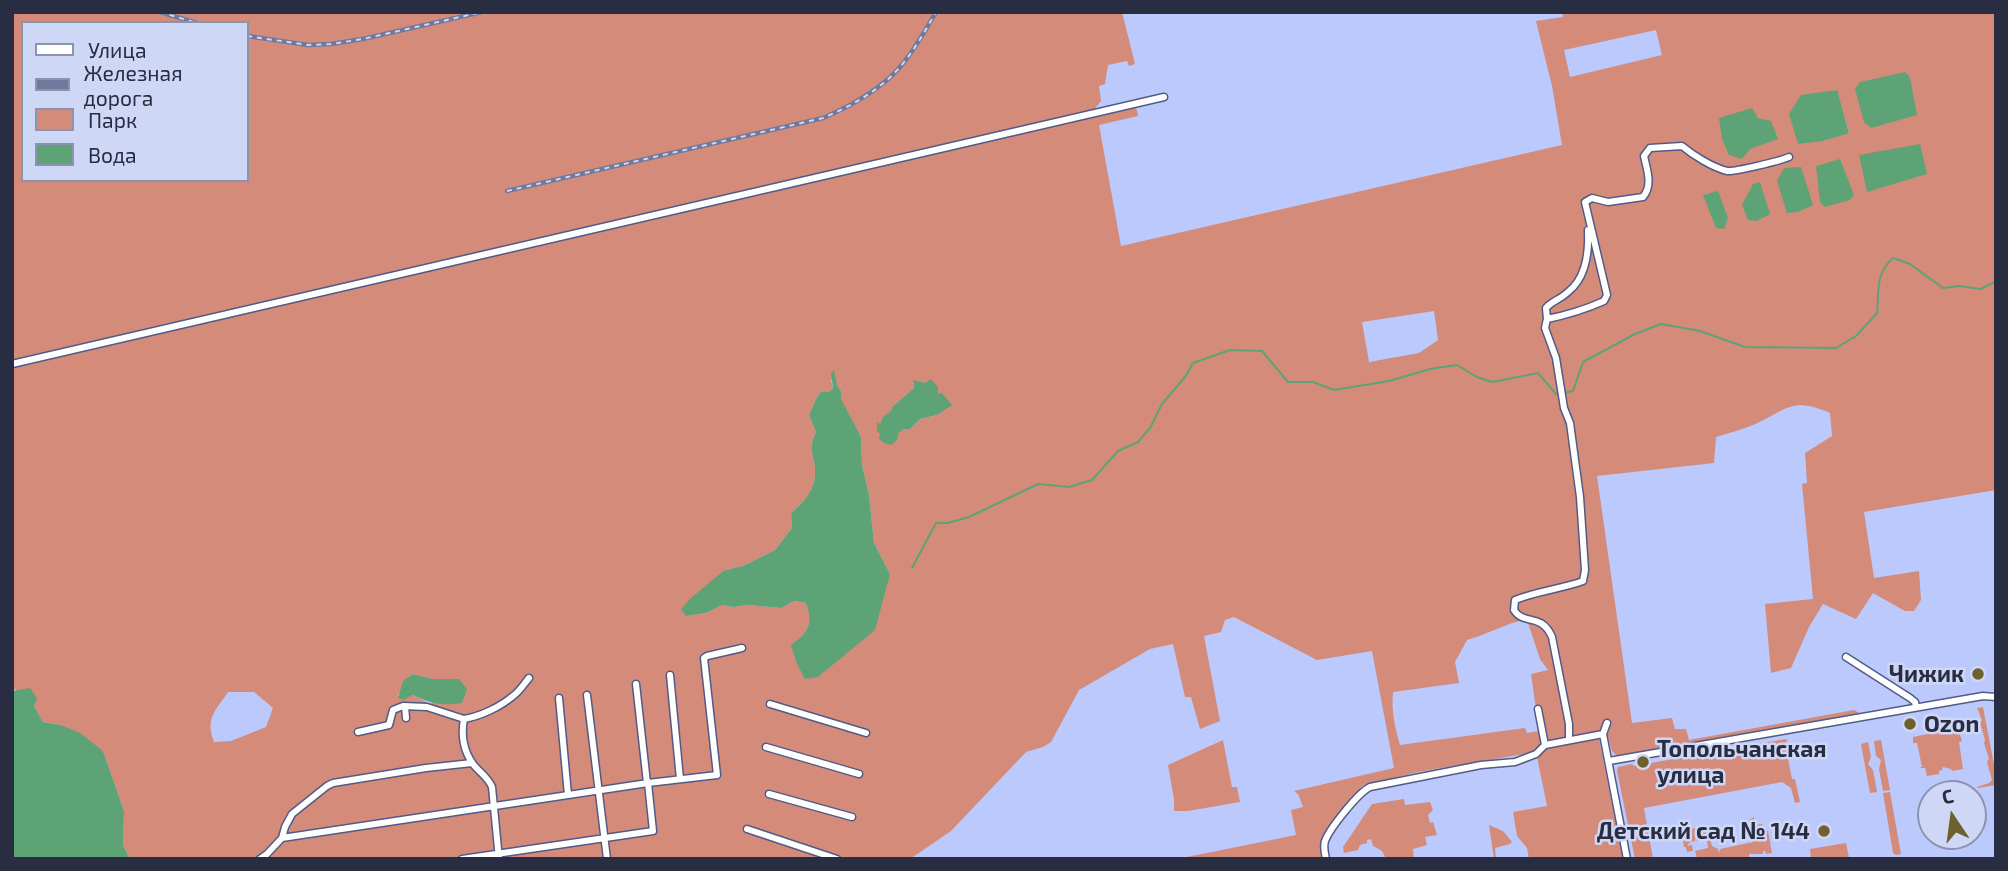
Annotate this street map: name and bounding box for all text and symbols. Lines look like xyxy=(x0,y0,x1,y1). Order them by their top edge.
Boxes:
legend xyxy=(21,21,248,182)
text: Улица xyxy=(88,37,147,62)
text: Железная дорога xyxy=(84,60,183,110)
text: Парк xyxy=(88,107,137,132)
text: Вода xyxy=(88,142,137,167)
place label: Чижик xyxy=(1889,660,1964,688)
marker: Чижик xyxy=(1970,666,1986,682)
place label: Ozon xyxy=(1924,710,1979,738)
marker: Ozon xyxy=(1902,716,1918,732)
place label: Топольчанская улица xyxy=(1657,735,1826,789)
marker: Топольчанская улица xyxy=(1635,754,1651,770)
north arrow xyxy=(1917,780,1987,850)
text: С xyxy=(1940,784,1956,808)
place label: Детский сад № 144 xyxy=(1597,817,1810,845)
marker: Детский сад № 144 xyxy=(1816,823,1832,839)

